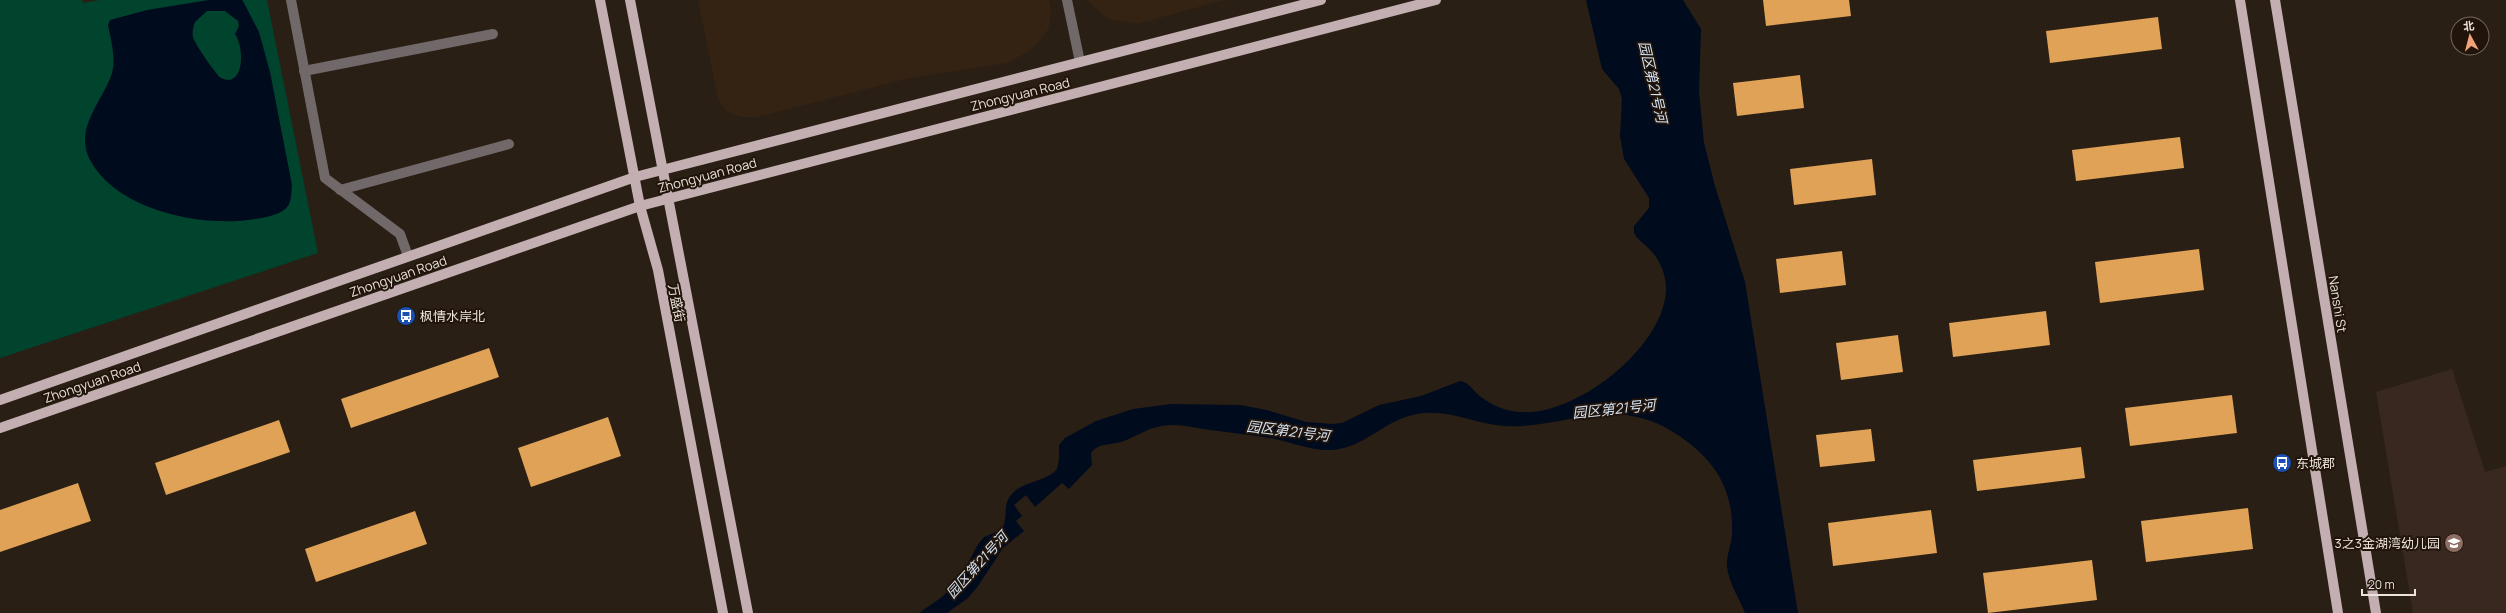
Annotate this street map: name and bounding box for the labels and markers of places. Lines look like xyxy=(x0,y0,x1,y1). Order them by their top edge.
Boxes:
bus stop icon: 枫情水岸北 xyxy=(395,305,417,327)
place label: 枫情水岸北 xyxy=(420,307,485,325)
bus stop icon: 东城郡 xyxy=(2271,452,2293,474)
place label: 东城郡 xyxy=(2296,454,2335,472)
school or university icon: 3之3金湖湾幼儿园 xyxy=(2443,532,2465,554)
place label: 3之3金湖湾幼儿园 xyxy=(2335,534,2440,552)

